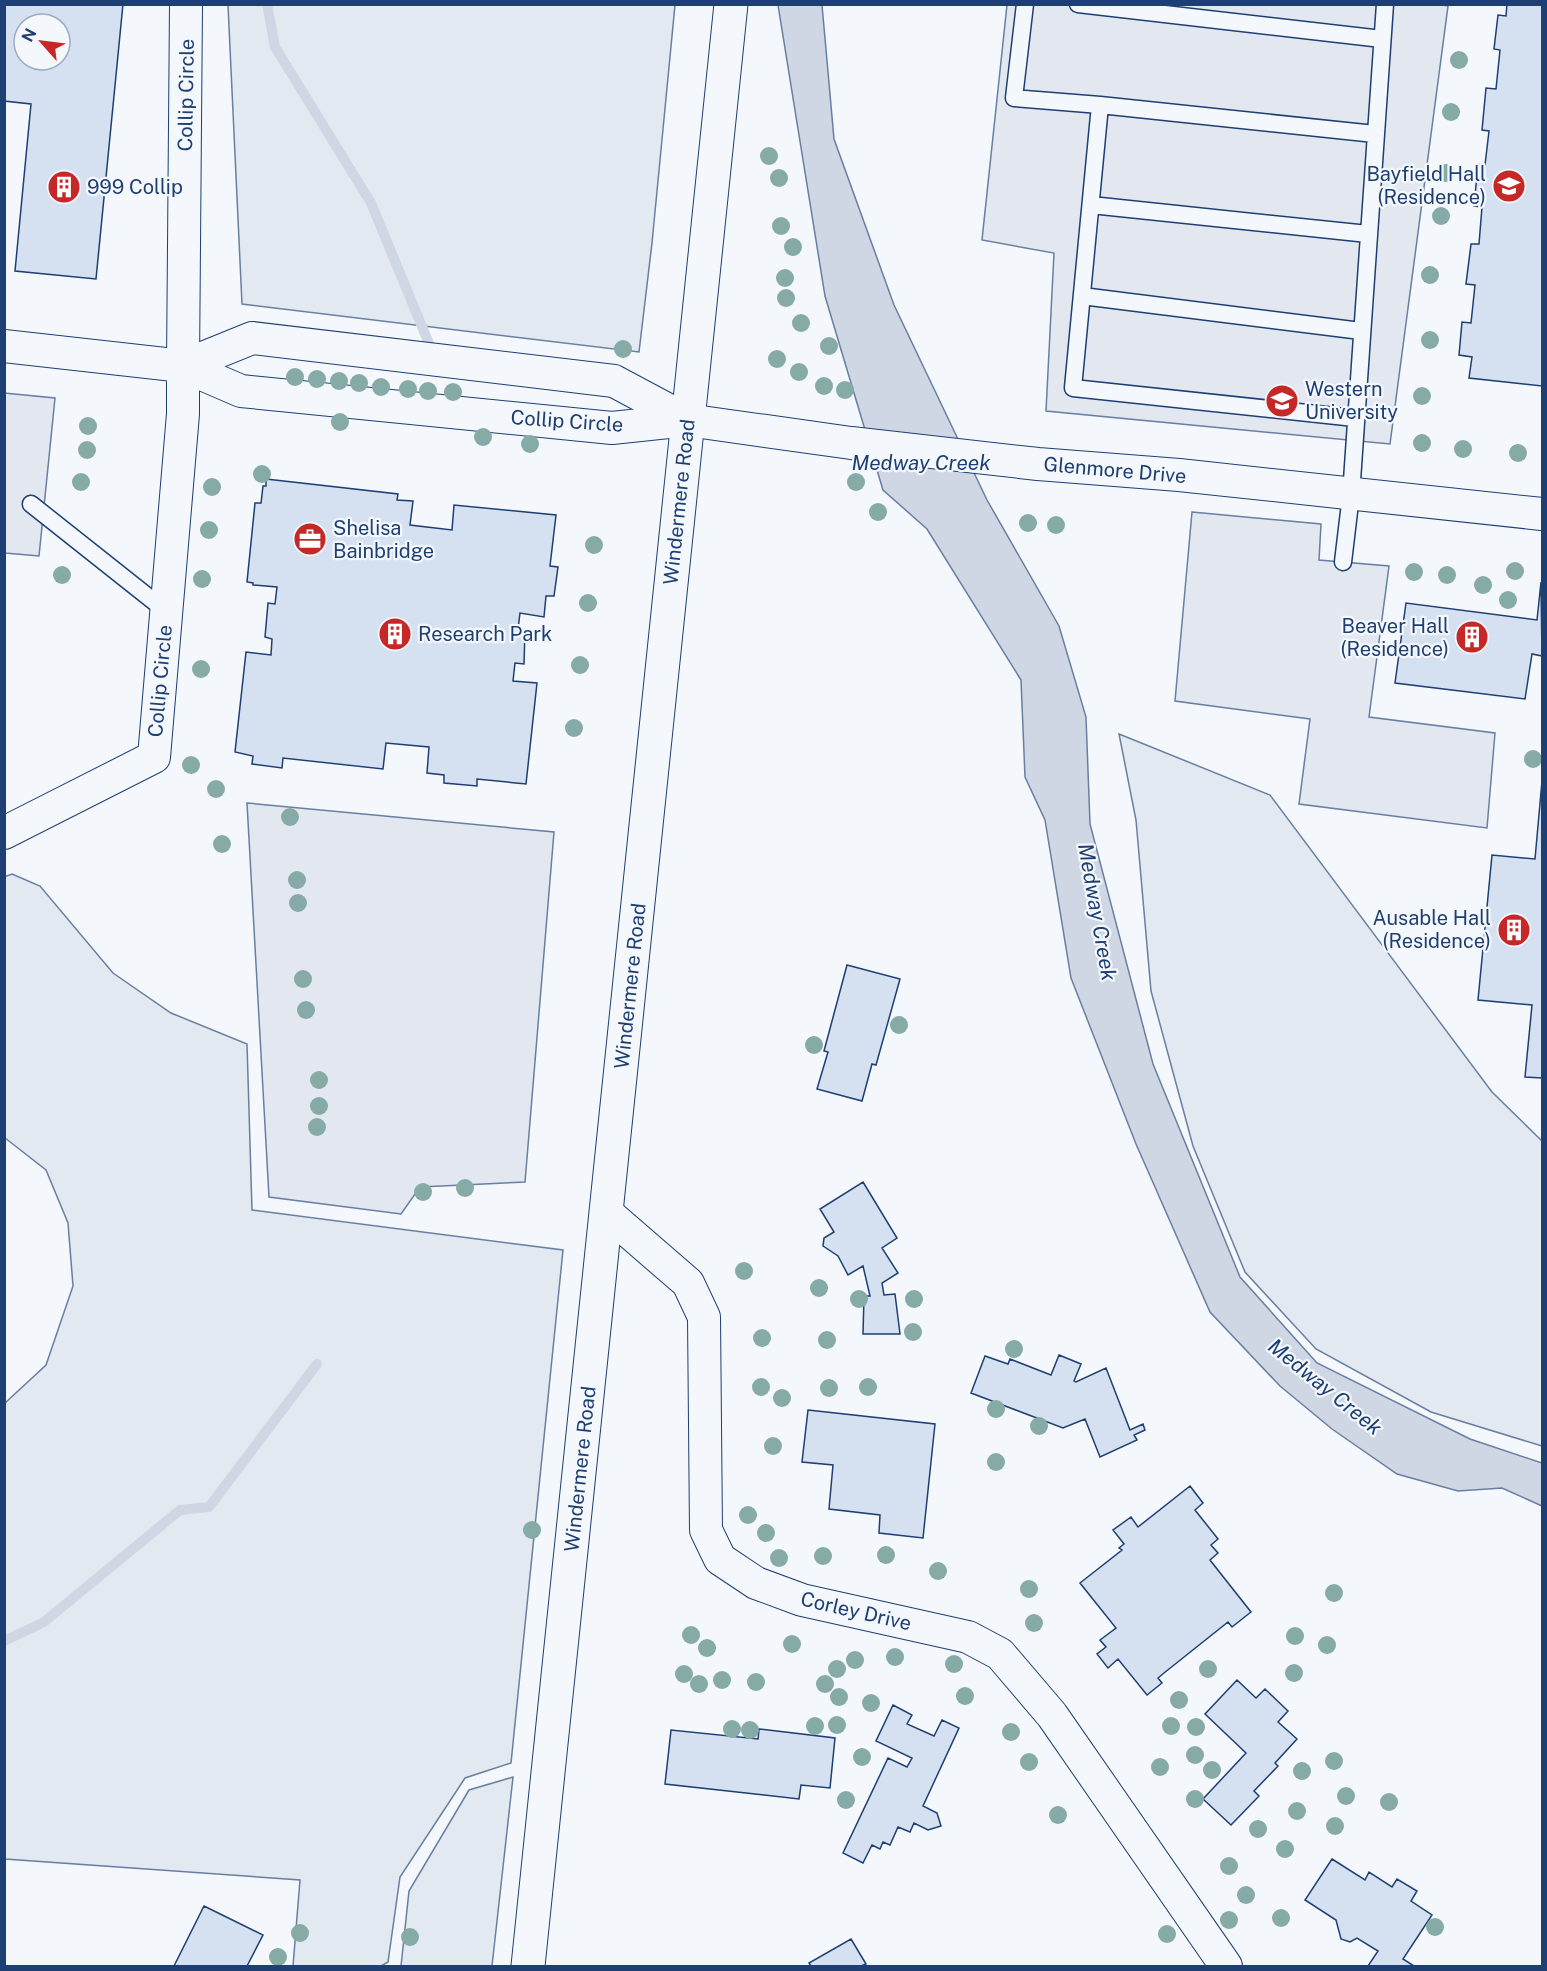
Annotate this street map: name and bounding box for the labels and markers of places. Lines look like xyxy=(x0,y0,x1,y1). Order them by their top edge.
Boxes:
place label: Bayfield Hall (Residence) xyxy=(1366,162,1486,209)
school or university icon: Bayfield Hall (Residence) xyxy=(1491,168,1527,204)
building icon: 999 Collip xyxy=(46,169,82,205)
place label: 999 Collip xyxy=(87,175,183,199)
place label: Western University xyxy=(1305,377,1398,424)
school or university icon: Western University xyxy=(1264,383,1300,419)
place label: Shelisa Bainbridge xyxy=(333,516,434,563)
office icon: Shelisa Bainbridge xyxy=(292,521,328,557)
place label: Beaver Hall (Residence) xyxy=(1341,614,1449,661)
building icon: Research Park xyxy=(377,616,413,652)
building icon: Beaver Hall (Residence) xyxy=(1454,619,1490,655)
place label: Research Park xyxy=(418,622,552,646)
place label: Ausable Hall (Residence) xyxy=(1372,906,1491,953)
building icon: Ausable Hall (Residence) xyxy=(1496,912,1532,948)

